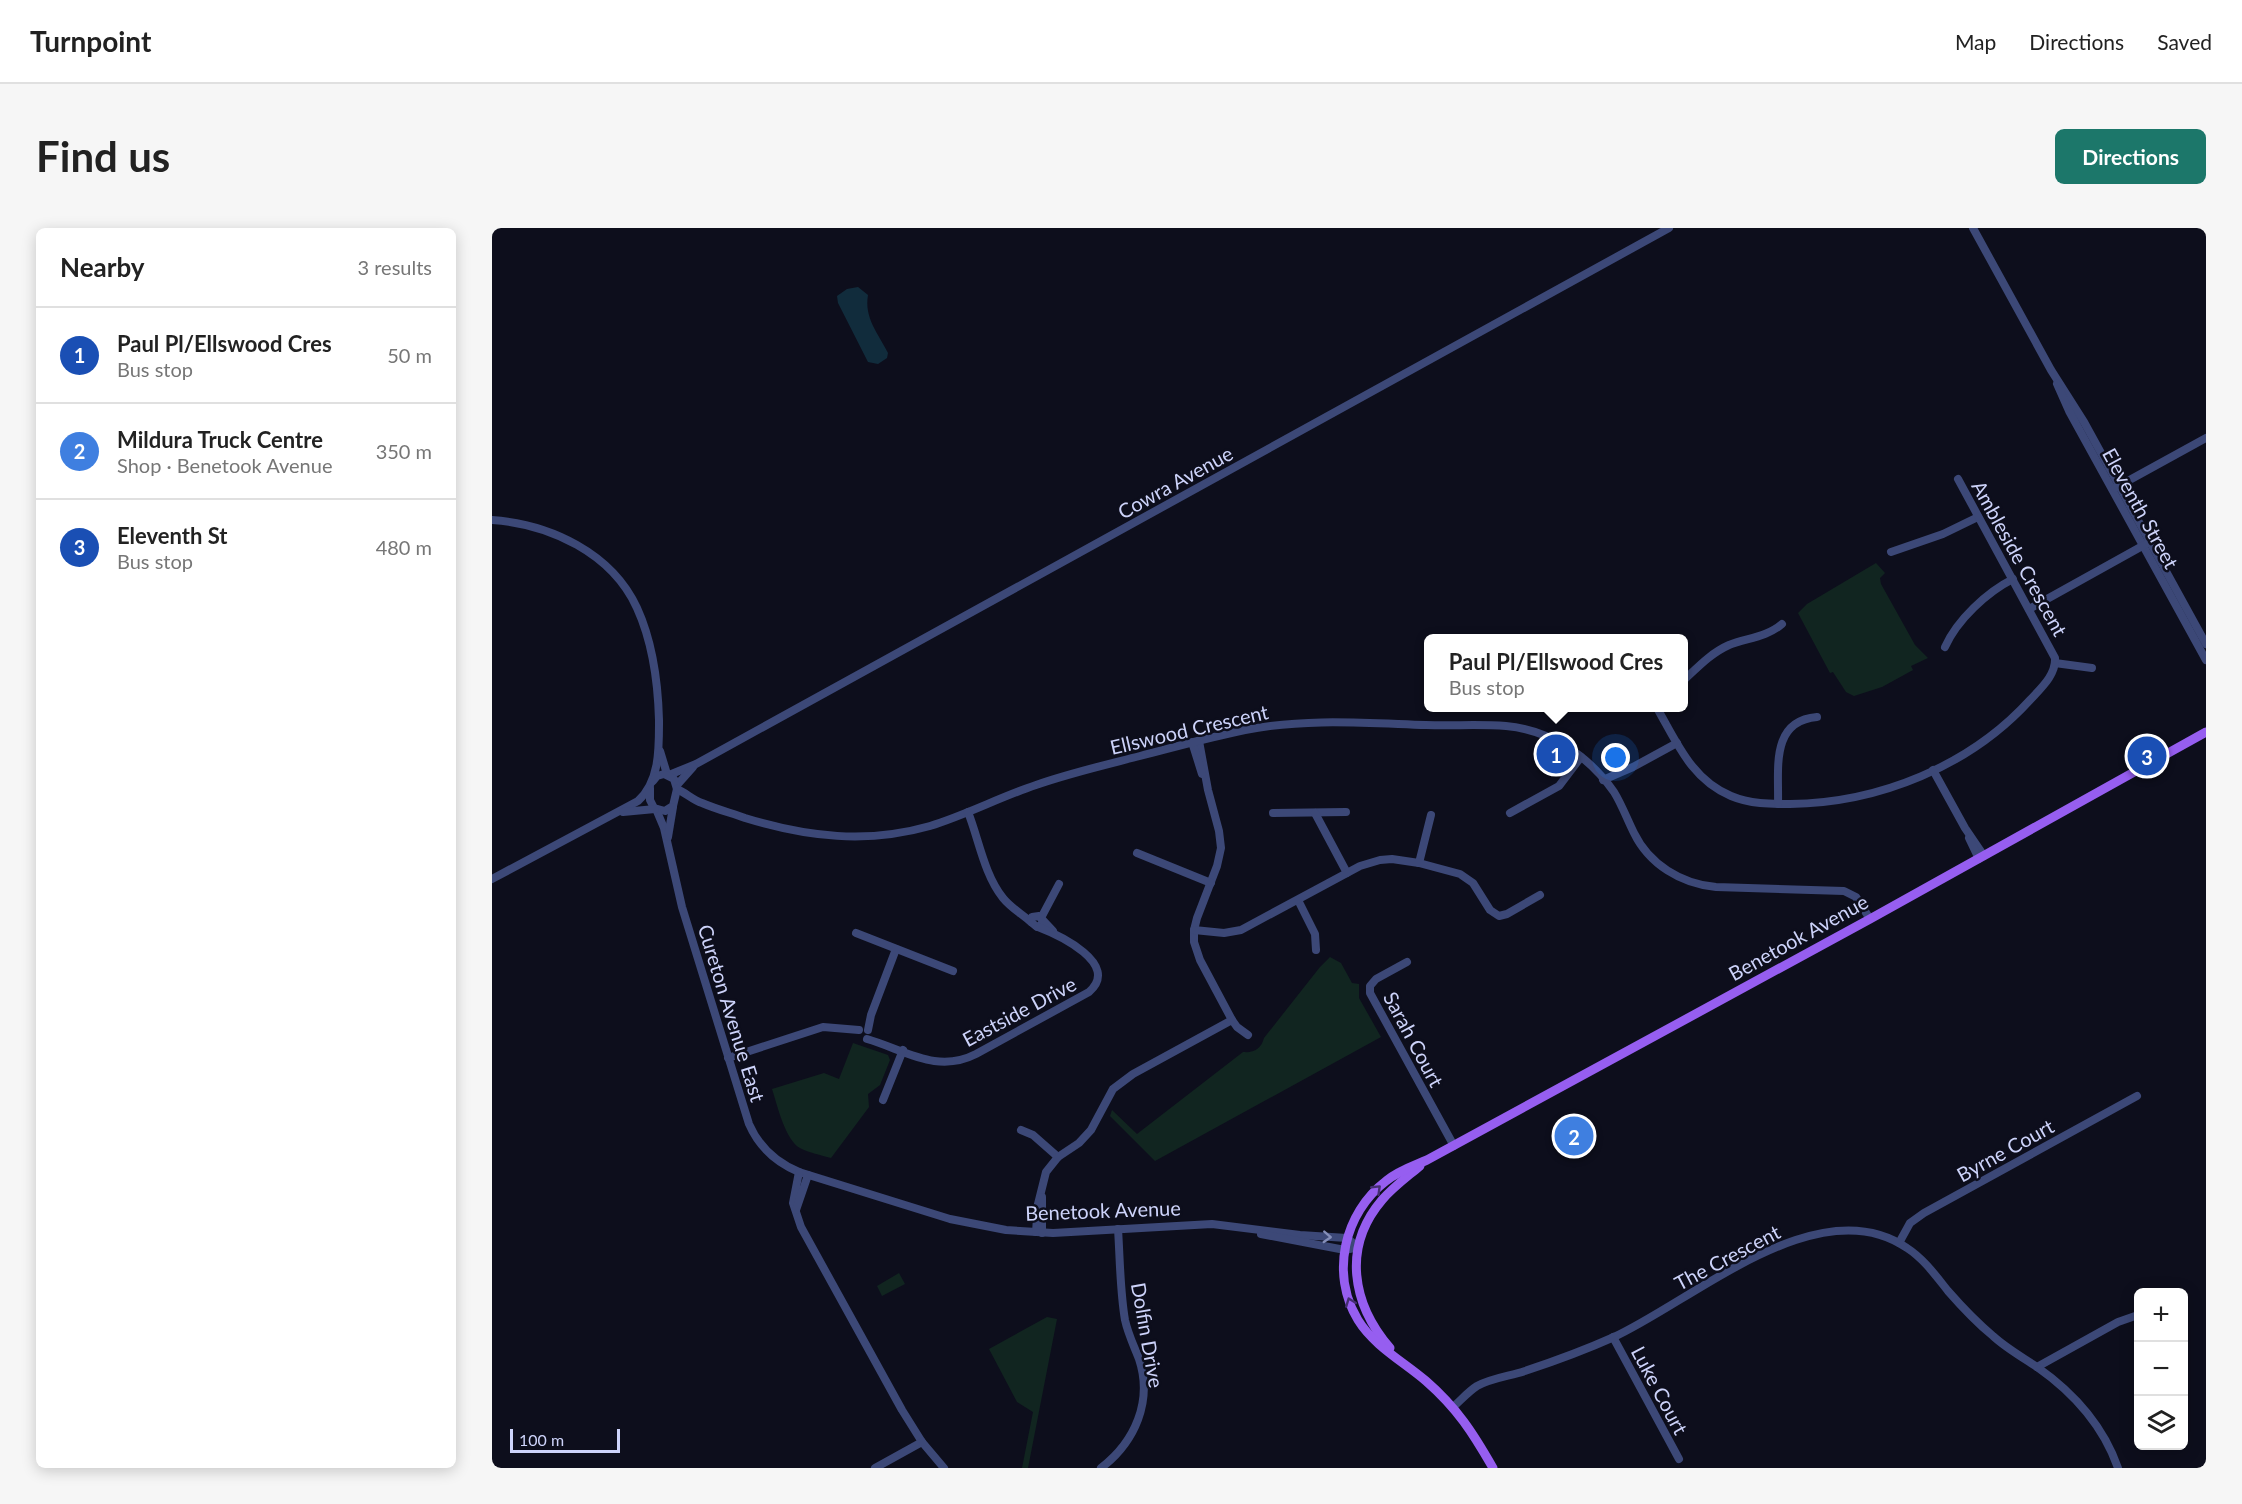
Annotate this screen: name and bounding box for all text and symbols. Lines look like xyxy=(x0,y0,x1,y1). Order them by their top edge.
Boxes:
text: Turnpoint xyxy=(30,24,151,58)
text: Map xyxy=(1955,29,1996,54)
text: Directions xyxy=(2029,29,2124,54)
text: Saved xyxy=(2157,29,2212,54)
button: Directions xyxy=(2055,129,2206,184)
text: Find us xyxy=(36,131,170,181)
text: Nearby xyxy=(60,251,145,283)
text: 3 results xyxy=(357,255,432,279)
text: Paul Pl/Ellswood Cres xyxy=(117,330,332,357)
text: 1 xyxy=(74,343,85,367)
text: 50 m xyxy=(387,343,432,367)
text: Bus stop xyxy=(117,357,193,381)
text: Mildura Truck Centre xyxy=(117,426,323,453)
text: 2 xyxy=(74,439,85,463)
text: 350 m xyxy=(376,439,432,463)
street label: Cowra Avenue xyxy=(1113,441,1237,523)
street label: Eleventh Street xyxy=(2098,443,2184,573)
text: Shop · Benetook Avenue xyxy=(117,453,332,477)
street label: Ambleside Crescent xyxy=(1967,476,2073,640)
text: Eleventh St xyxy=(117,522,228,549)
text: 3 xyxy=(74,535,85,559)
text: 480 m xyxy=(376,535,432,559)
text: Bus stop xyxy=(117,549,193,573)
popup xyxy=(1424,634,1688,712)
text: Paul Pl/Ellswood Cres xyxy=(1449,648,1663,675)
text: Bus stop xyxy=(1449,675,1525,699)
street label: Ellswood Crescent xyxy=(1108,699,1270,759)
pin: 1 xyxy=(1536,732,1576,776)
pin: 3 xyxy=(2128,734,2166,778)
your location xyxy=(1601,743,1630,772)
street label: Benetook Avenue xyxy=(1724,889,1872,985)
street label: Cureton Avenue East xyxy=(694,921,770,1105)
street label: Eastside Drive xyxy=(958,971,1080,1051)
street label: Sarah Court xyxy=(1379,987,1449,1091)
pin: 2 xyxy=(1554,1114,1594,1158)
street label: Byrne Court xyxy=(1952,1114,2058,1186)
one-way arrow xyxy=(1370,1185,1381,1196)
street label: Benetook Avenue xyxy=(1025,1195,1181,1225)
street label: The Crescent xyxy=(1670,1219,1784,1295)
one-way arrow xyxy=(1323,1230,1332,1243)
street label: Dolfin Drive xyxy=(1127,1280,1169,1390)
map controls xyxy=(2134,1288,2188,1450)
button: + xyxy=(2134,1288,2188,1342)
one-way arrow xyxy=(1345,1297,1358,1308)
street label: Luke Court xyxy=(1627,1342,1693,1438)
button: − xyxy=(2134,1342,2188,1396)
button: layers xyxy=(2134,1396,2188,1450)
scale bar xyxy=(510,1426,620,1454)
text: 100 m xyxy=(519,1430,564,1449)

